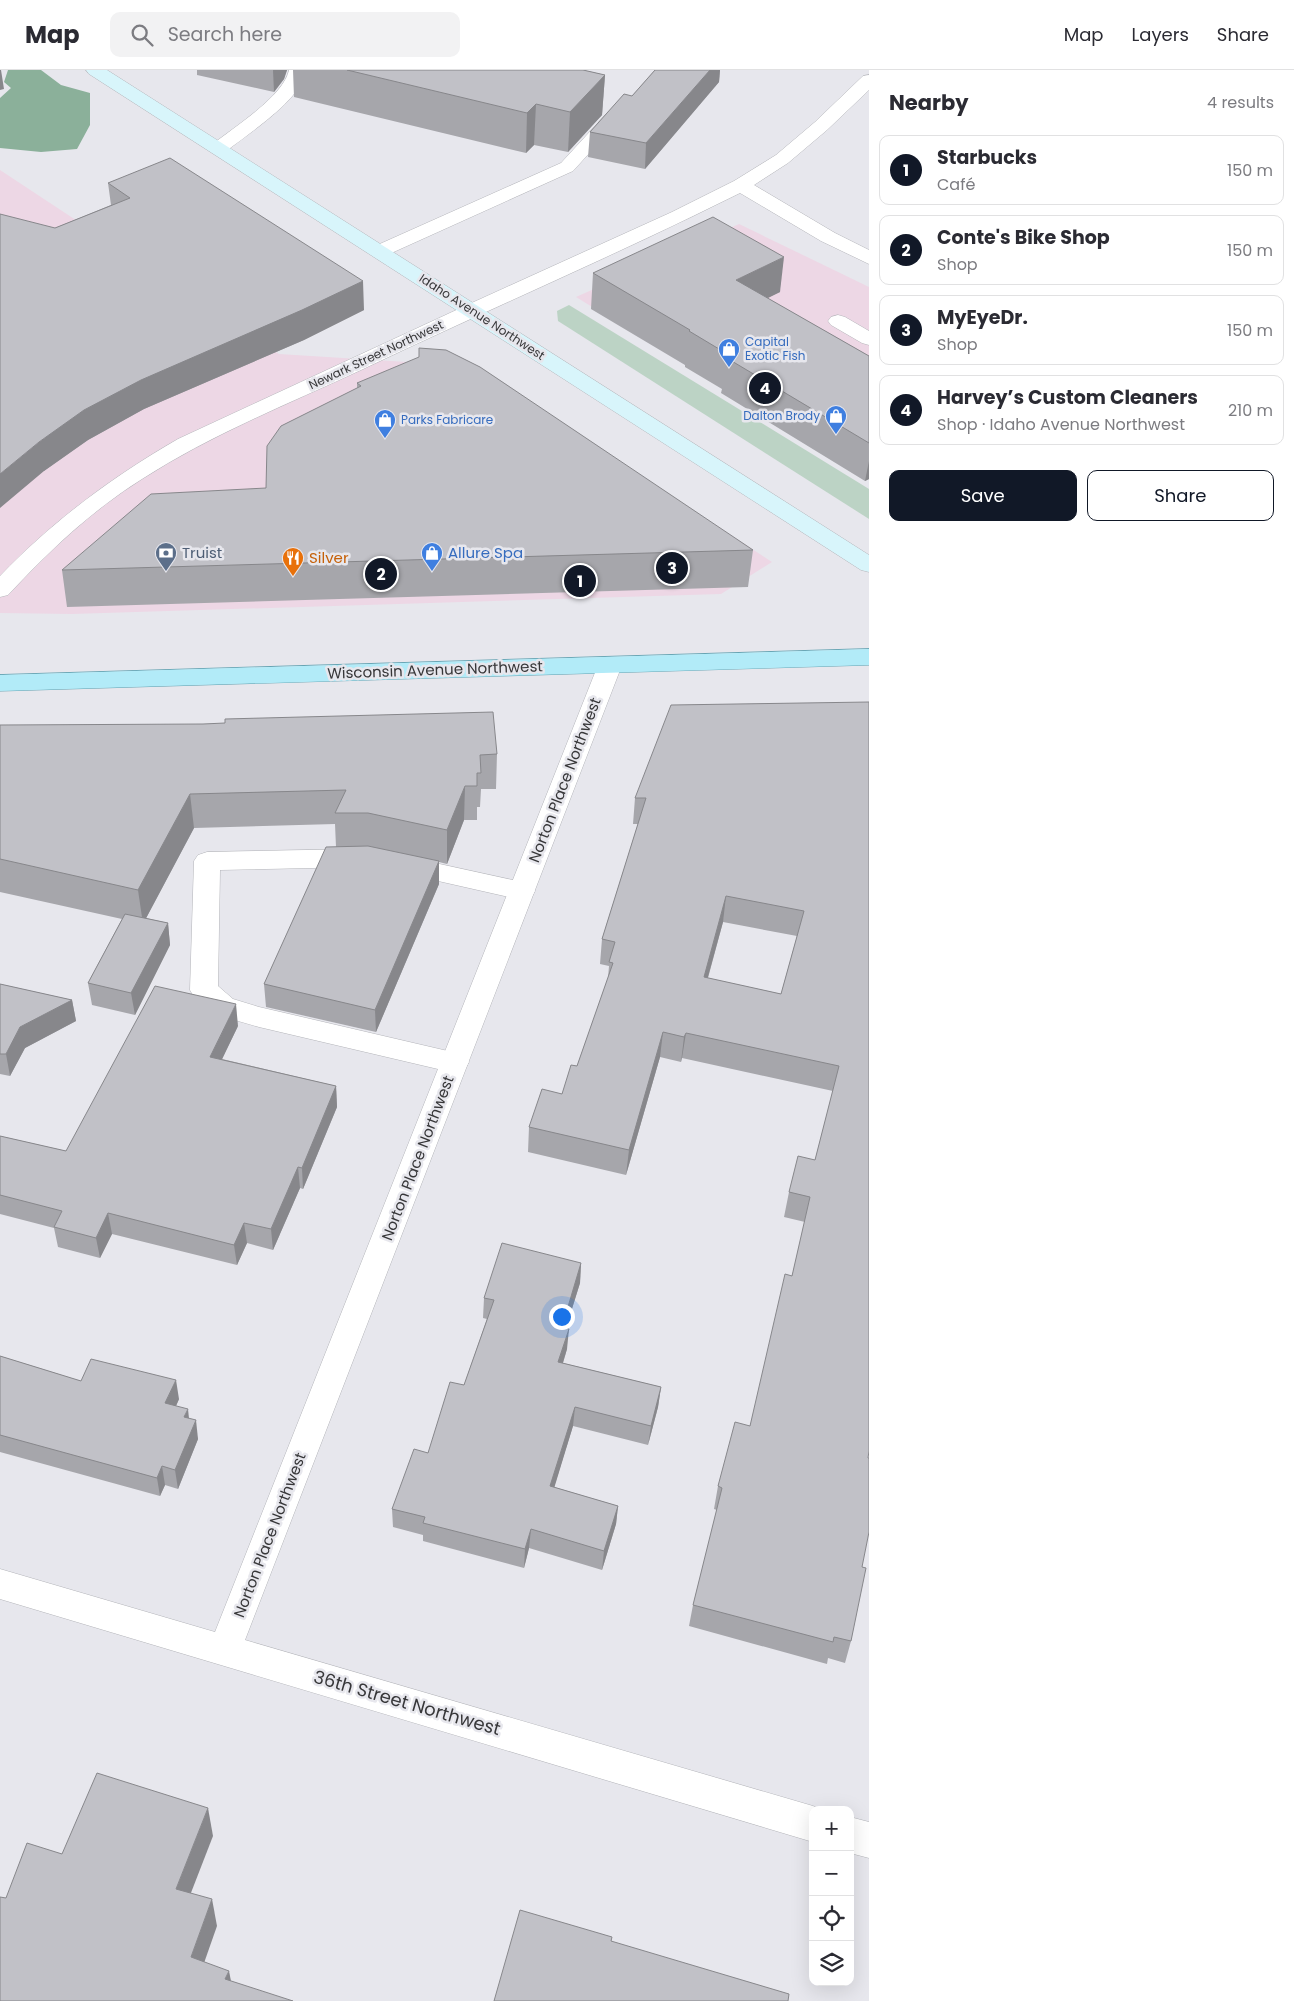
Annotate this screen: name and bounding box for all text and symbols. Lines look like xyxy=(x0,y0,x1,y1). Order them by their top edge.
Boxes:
search box xyxy=(110,12,460,57)
text: Map xyxy=(25,18,80,51)
icon: search xyxy=(128,21,156,49)
text: Search here xyxy=(168,21,282,48)
text: Map xyxy=(1064,22,1104,47)
text: Layers xyxy=(1132,22,1189,47)
text: Share xyxy=(1217,22,1269,47)
text: Nearby xyxy=(889,88,969,117)
text: 4 results xyxy=(1207,91,1274,114)
text: Starbucks xyxy=(937,144,1037,171)
text: 1 xyxy=(903,159,909,182)
text: 150 m xyxy=(1227,159,1273,182)
text: Café xyxy=(937,173,975,196)
text: Conte's Bike Shop xyxy=(937,224,1110,251)
text: 2 xyxy=(901,239,911,262)
text: 150 m xyxy=(1227,239,1273,262)
text: Shop xyxy=(937,253,978,276)
street label: Idaho Avenue Northwest xyxy=(416,270,548,364)
text: MyEyeDr. xyxy=(937,304,1028,331)
street label: Newark Street Northwest xyxy=(306,316,446,393)
text: 3 xyxy=(901,319,911,342)
text: 150 m xyxy=(1227,319,1273,342)
place label: Capital Exotic Fish xyxy=(745,333,805,364)
text: Shop xyxy=(937,333,978,356)
shop icon: Capital Exotic Fish xyxy=(717,337,741,368)
pin: 4 xyxy=(749,369,781,407)
text: Harvey’s Custom Cleaners xyxy=(937,384,1198,411)
text: 4 xyxy=(901,399,911,422)
text: 210 m xyxy=(1228,399,1273,422)
shop icon: Dalton Brody xyxy=(824,404,848,435)
place label: Dalton Brody xyxy=(743,407,820,424)
shop icon: Parks Fabricare xyxy=(373,408,397,439)
place label: Parks Fabricare xyxy=(401,411,493,428)
text: Shop · Idaho Avenue Northwest xyxy=(937,413,1185,436)
button: Save xyxy=(889,470,1077,521)
button: Share xyxy=(1087,470,1274,521)
bank icon: Truist xyxy=(154,541,178,572)
shop icon: Allure Spa xyxy=(420,541,444,572)
place label: Truist xyxy=(182,542,222,563)
place label: Allure Spa xyxy=(448,542,523,563)
restaurant icon: Silver xyxy=(281,546,305,577)
place label: Silver xyxy=(309,547,349,568)
pin: 3 xyxy=(656,549,688,587)
pin: 2 xyxy=(365,555,397,593)
pin: 1 xyxy=(564,562,596,600)
street label: Wisconsin Avenue Northwest xyxy=(327,655,543,684)
street label: Norton Place Northwest xyxy=(523,694,606,865)
street label: Norton Place Northwest xyxy=(376,1072,459,1243)
your location xyxy=(549,1304,575,1330)
street label: Norton Place Northwest xyxy=(228,1449,311,1620)
street label: 36th Street Northwest xyxy=(311,1664,503,1741)
map controls xyxy=(809,1806,854,1986)
button: + xyxy=(809,1806,854,1851)
button: − xyxy=(809,1851,854,1896)
button: locate xyxy=(809,1896,854,1941)
button: layers xyxy=(809,1941,854,1986)

